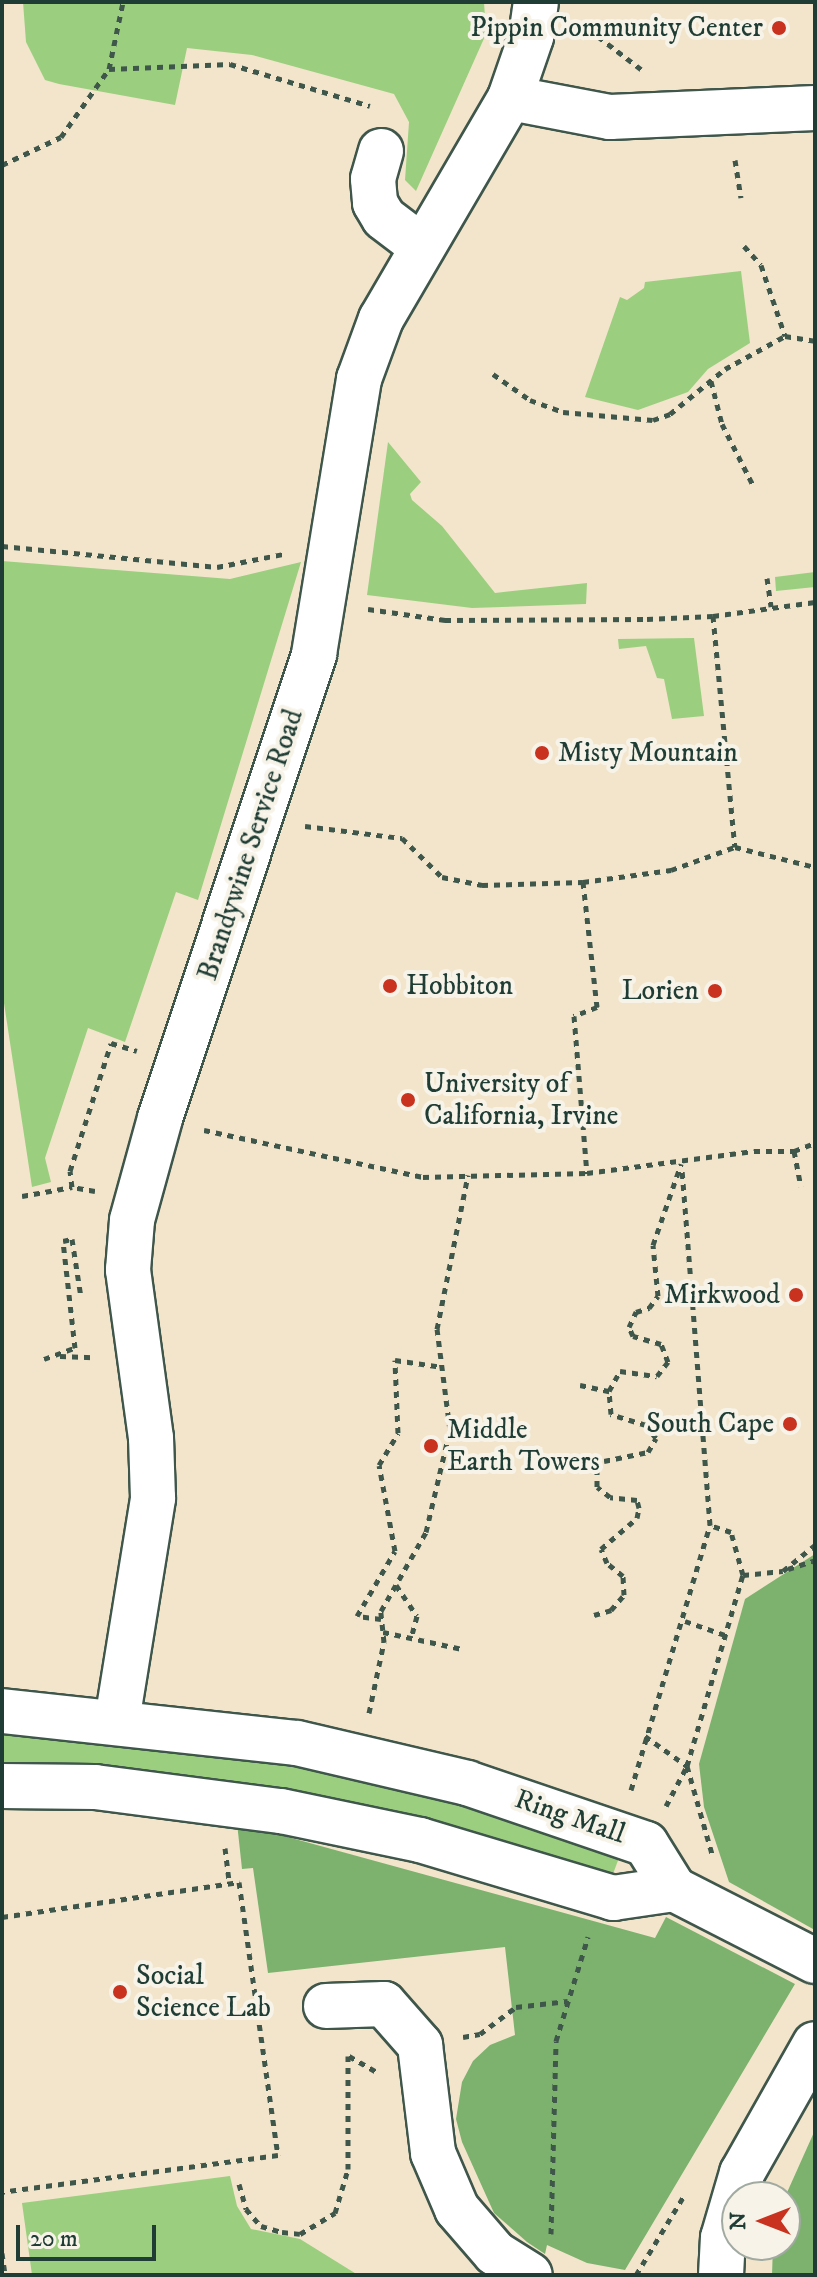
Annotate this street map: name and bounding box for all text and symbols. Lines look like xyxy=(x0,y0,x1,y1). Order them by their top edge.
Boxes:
place label: Pippin Community Center xyxy=(470,11,763,45)
marker: Pippin Community Center xyxy=(770,19,788,37)
street label: Brandywine Service Road xyxy=(191,705,311,985)
place label: Misty Mountain xyxy=(558,736,738,770)
marker: Misty Mountain xyxy=(533,744,551,762)
place label: Hobbiton xyxy=(406,969,513,1003)
place label: Lorien xyxy=(621,974,699,1008)
marker: Hobbiton xyxy=(381,977,399,995)
marker: Lorien xyxy=(706,982,724,1000)
place label: University of California, Irvine xyxy=(424,1067,618,1133)
marker: University of California, Irvine xyxy=(399,1091,417,1109)
place label: Mirkwood xyxy=(664,1278,780,1312)
marker: Mirkwood xyxy=(787,1286,805,1304)
place label: South Cape xyxy=(646,1407,774,1441)
place label: Middle Earth Towers xyxy=(447,1413,600,1479)
marker: South Cape xyxy=(781,1415,799,1433)
marker: Middle Earth Towers xyxy=(422,1437,440,1455)
street label: Ring Mall xyxy=(510,1782,630,1852)
place label: Social Science Lab xyxy=(136,1959,271,2025)
marker: Social Science Lab xyxy=(111,1983,129,2001)
north arrow xyxy=(721,2181,801,2261)
scale bar xyxy=(20,2209,160,2259)
text: N xyxy=(725,2212,752,2230)
text: 20 m xyxy=(30,2224,78,2254)

